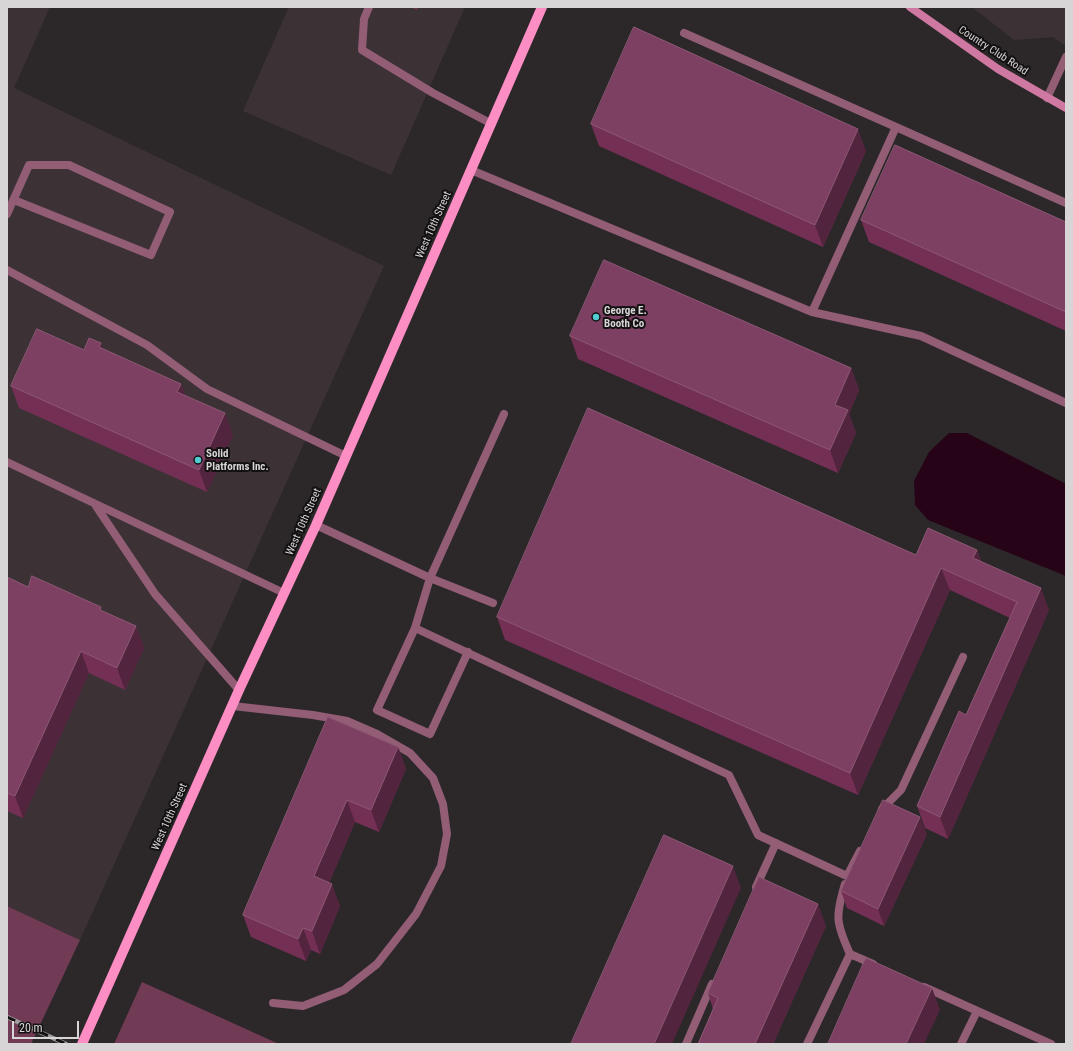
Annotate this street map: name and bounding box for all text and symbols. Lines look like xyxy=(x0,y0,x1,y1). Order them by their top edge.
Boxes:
street label: Country Club Road xyxy=(956,24,1030,78)
street label: West 10th Street xyxy=(413,189,455,261)
place label: George E. Booth Co xyxy=(604,304,647,330)
marker: George E. Booth Co xyxy=(591,312,601,322)
place label: Solid Platforms Inc. xyxy=(206,447,269,473)
marker: Solid Platforms Inc. xyxy=(193,455,203,465)
street label: West 10th Street xyxy=(283,486,325,558)
street label: West 10th Street xyxy=(149,781,191,853)
scale bar xyxy=(14,1013,81,1039)
text: 20 m xyxy=(19,1021,43,1035)

